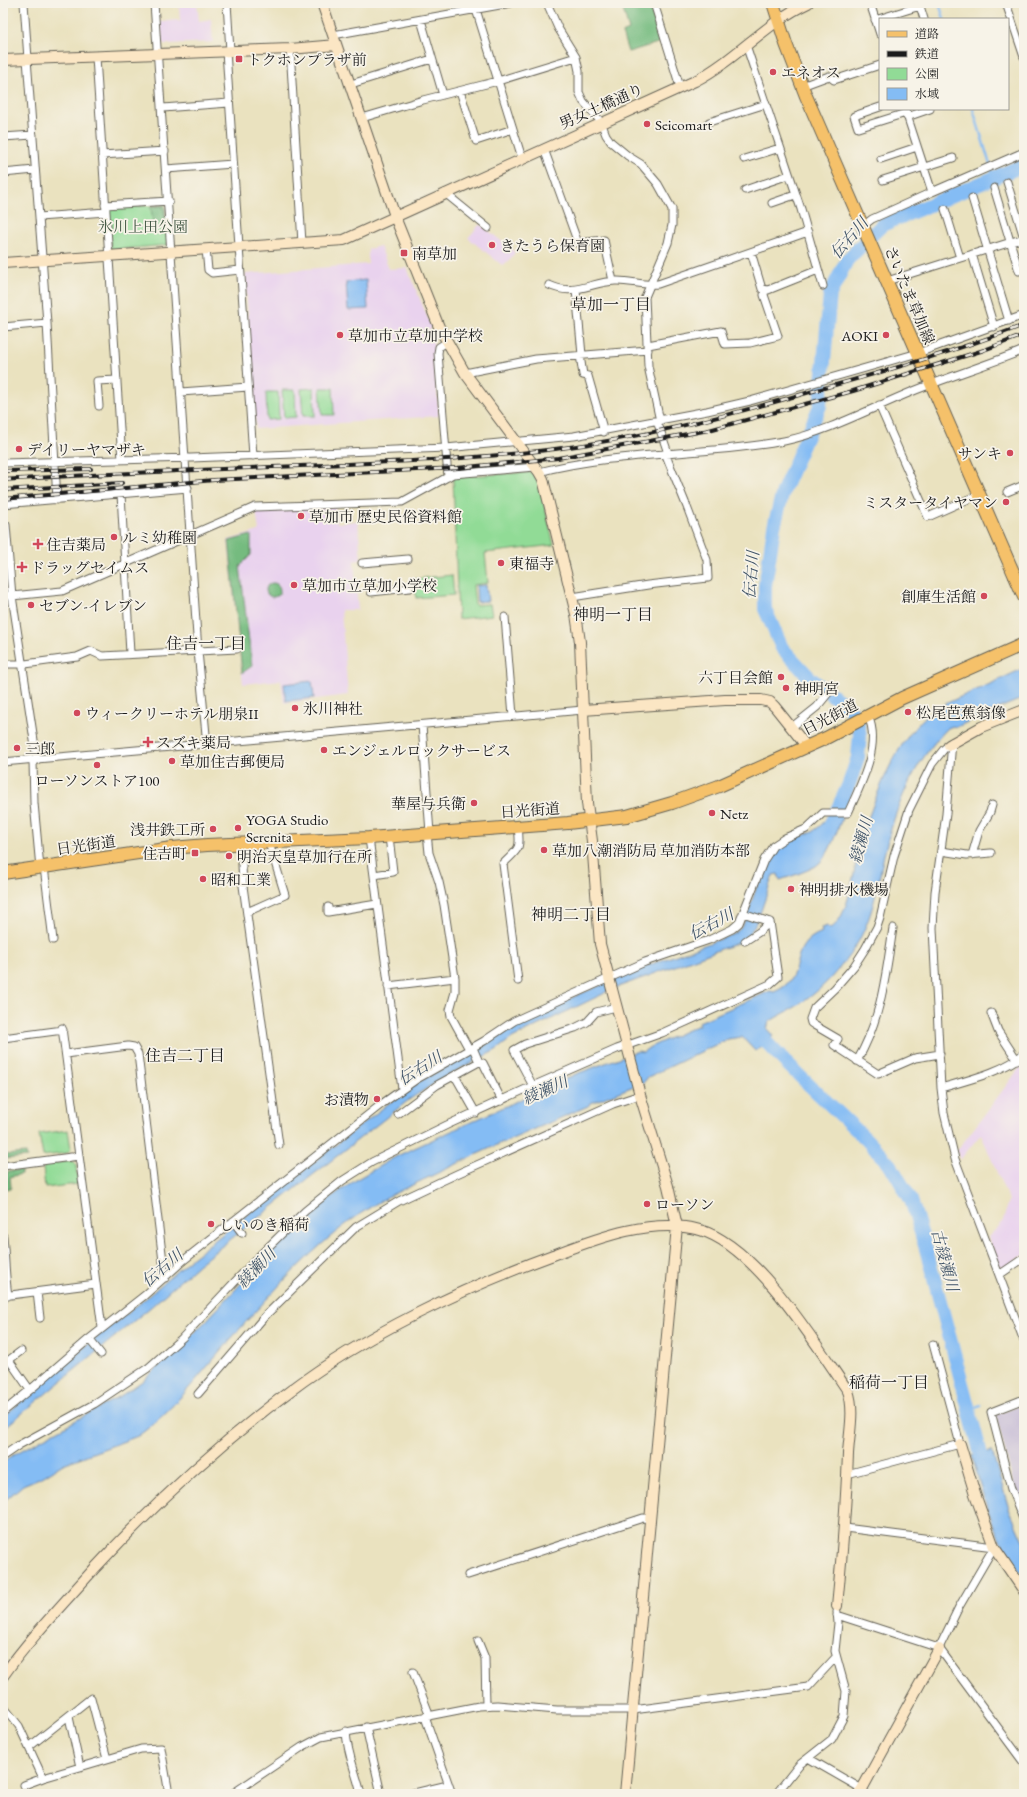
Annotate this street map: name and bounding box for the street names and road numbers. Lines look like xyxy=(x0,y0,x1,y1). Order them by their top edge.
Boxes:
street label: 男女土橋通り xyxy=(556,79,646,133)
street label: さいたま草加線 xyxy=(881,243,939,347)
street label: 日光街道 xyxy=(799,695,861,739)
street label: 日光街道 xyxy=(499,798,561,822)
street label: 日光街道 xyxy=(55,831,117,859)

